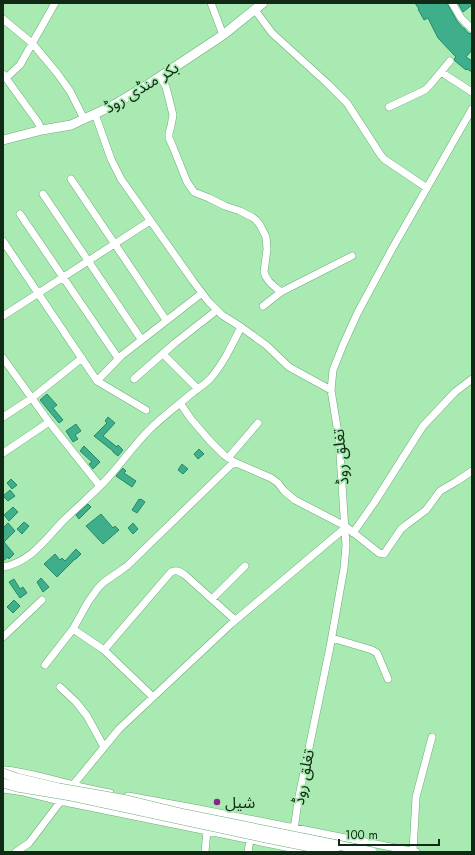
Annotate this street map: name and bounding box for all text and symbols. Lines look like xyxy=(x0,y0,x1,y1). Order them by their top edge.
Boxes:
street label: بکر منڈی روڈ xyxy=(100,56,183,119)
street label: تغلق روڈ xyxy=(327,428,354,486)
street label: تغلق روڈ xyxy=(287,747,320,807)
place label: شیل xyxy=(225,791,255,814)
marker: شیل xyxy=(212,797,222,807)
scale bar xyxy=(339,821,439,847)
text: 100 m xyxy=(345,826,378,844)

